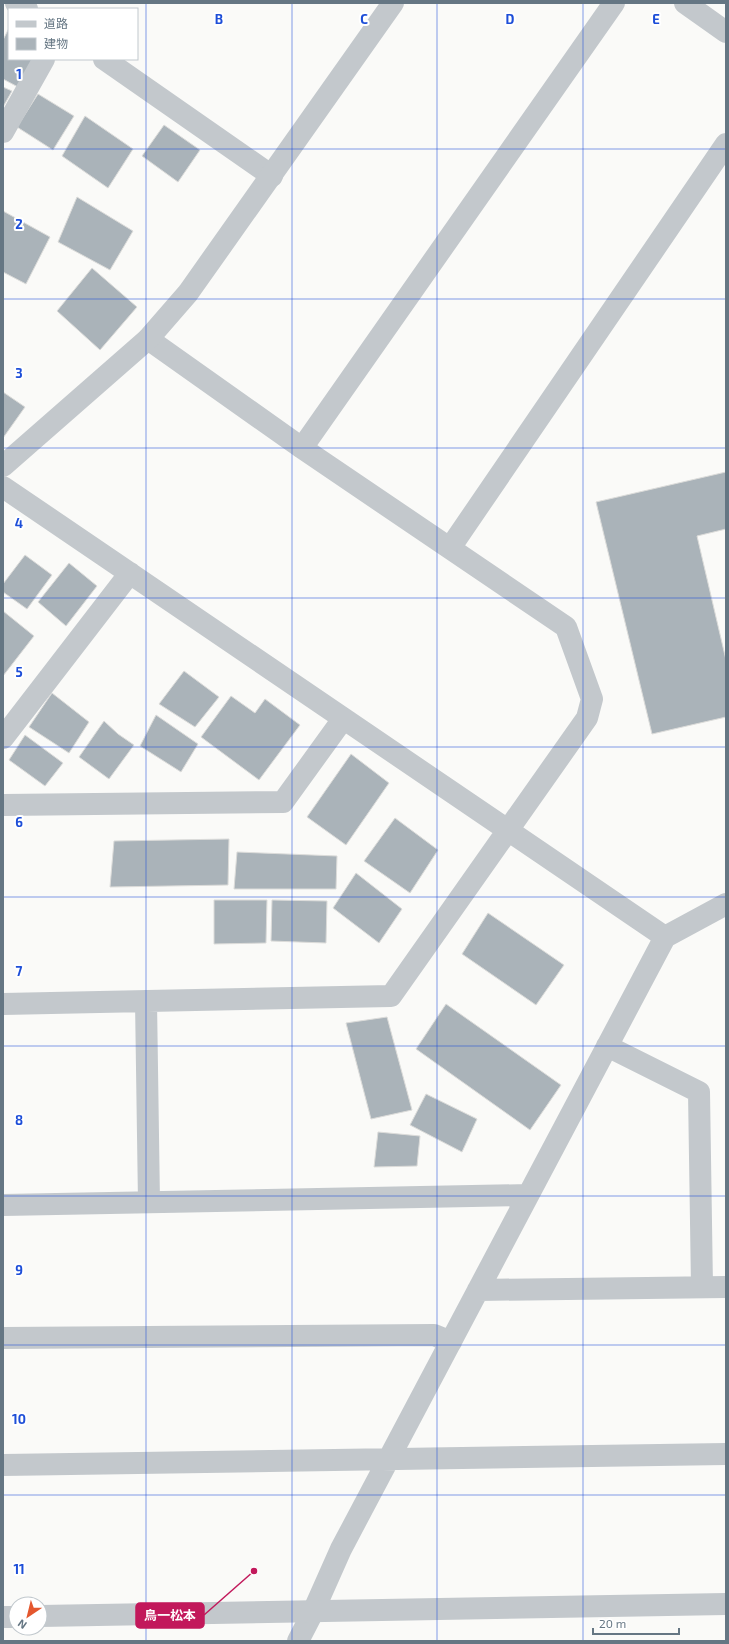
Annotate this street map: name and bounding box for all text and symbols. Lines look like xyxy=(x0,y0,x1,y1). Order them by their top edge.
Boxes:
legend xyxy=(8,8,138,60)
text: B xyxy=(215,11,223,27)
text: C xyxy=(360,11,368,27)
text: D xyxy=(506,11,515,27)
text: E xyxy=(652,11,660,27)
text: 道路 xyxy=(44,16,68,30)
text: 建物 xyxy=(44,36,68,50)
text: 1 xyxy=(16,66,22,82)
text: 2 xyxy=(15,216,23,232)
text: 3 xyxy=(15,365,23,381)
text: 4 xyxy=(15,515,23,531)
text: 5 xyxy=(15,664,23,680)
text: 6 xyxy=(15,814,23,830)
text: 7 xyxy=(16,963,23,979)
text: 8 xyxy=(15,1112,23,1128)
text: 9 xyxy=(15,1262,23,1278)
text: 10 xyxy=(12,1411,26,1427)
text: 11 xyxy=(13,1561,25,1577)
north arrow xyxy=(8,1596,48,1636)
callout: 鳥一松本 xyxy=(136,1603,204,1628)
text: 鳥一松本 xyxy=(144,1607,196,1623)
scale bar xyxy=(593,1610,679,1636)
text: 20 m xyxy=(599,1616,626,1630)
text: N xyxy=(15,1617,29,1632)

